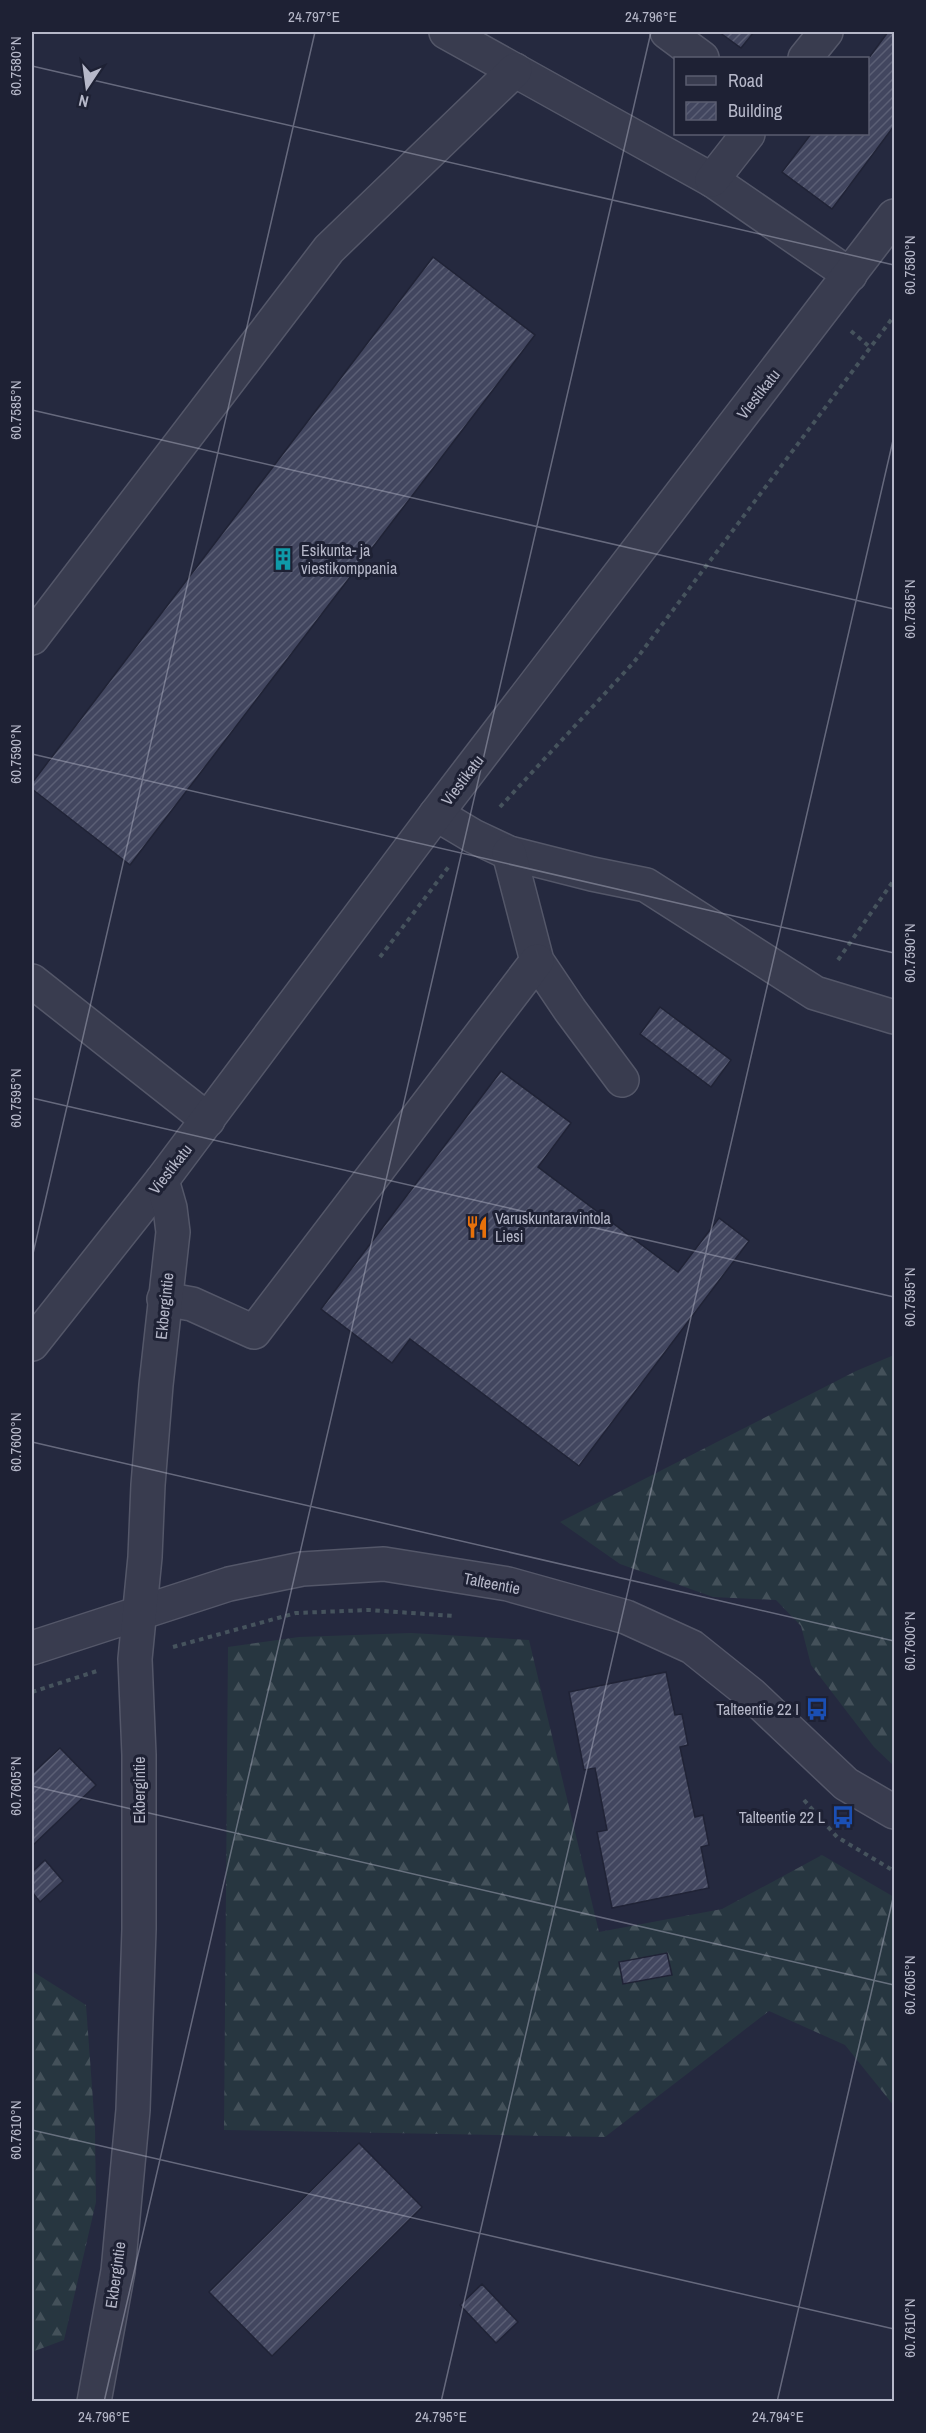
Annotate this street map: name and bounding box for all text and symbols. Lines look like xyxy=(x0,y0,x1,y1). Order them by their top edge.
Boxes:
text: 24.797°E xyxy=(288,6,340,27)
text: 24.796°E xyxy=(625,6,677,27)
text: 60.7580°N xyxy=(5,36,26,96)
north arrow xyxy=(57,57,117,117)
legend xyxy=(674,57,869,135)
text: Road xyxy=(728,68,763,93)
text: N xyxy=(77,90,91,113)
text: Building xyxy=(728,98,783,123)
text: 60.7580°N xyxy=(899,235,920,295)
street label: Viestikatu xyxy=(731,364,785,424)
text: 60.7585°N xyxy=(5,380,26,440)
place label: Esikunta- ja viestikomppania xyxy=(301,539,398,579)
building icon: Esikunta- ja viestikomppania xyxy=(270,546,296,572)
text: 60.7585°N xyxy=(899,579,920,639)
text: 60.7590°N xyxy=(5,724,26,784)
street label: Viestikatu xyxy=(436,750,488,810)
text: 60.7590°N xyxy=(899,923,920,983)
text: 60.7595°N xyxy=(5,1068,26,1128)
street label: Viestikatu xyxy=(143,1139,197,1199)
place label: Varuskuntaravintola Liesi xyxy=(495,1207,611,1247)
restaurant icon: Varuskuntaravintola Liesi xyxy=(464,1214,490,1240)
text: 60.7595°N xyxy=(899,1267,920,1327)
street label: Ekbergintie xyxy=(150,1271,178,1341)
text: 60.7600°N xyxy=(5,1412,26,1472)
street label: Talteentie xyxy=(462,1567,522,1599)
text: 60.7600°N xyxy=(899,1611,920,1671)
bus stop icon: Talteentie 22 I xyxy=(804,1696,830,1722)
place label: Talteentie 22 I xyxy=(716,1698,799,1720)
text: 60.7605°N xyxy=(5,1756,26,1816)
street label: Ekbergintie xyxy=(128,1756,150,1824)
bus stop icon: Talteentie 22 L xyxy=(830,1804,856,1830)
place label: Talteentie 22 L xyxy=(739,1806,826,1828)
text: 60.7605°N xyxy=(899,1955,920,2015)
text: 60.7610°N xyxy=(5,2100,26,2160)
street label: Ekbergintie xyxy=(99,2240,131,2310)
text: 60.7610°N xyxy=(899,2298,920,2358)
text: 24.796°E xyxy=(78,2406,130,2427)
text: 24.795°E xyxy=(415,2406,467,2427)
text: 24.794°E xyxy=(752,2406,804,2427)

